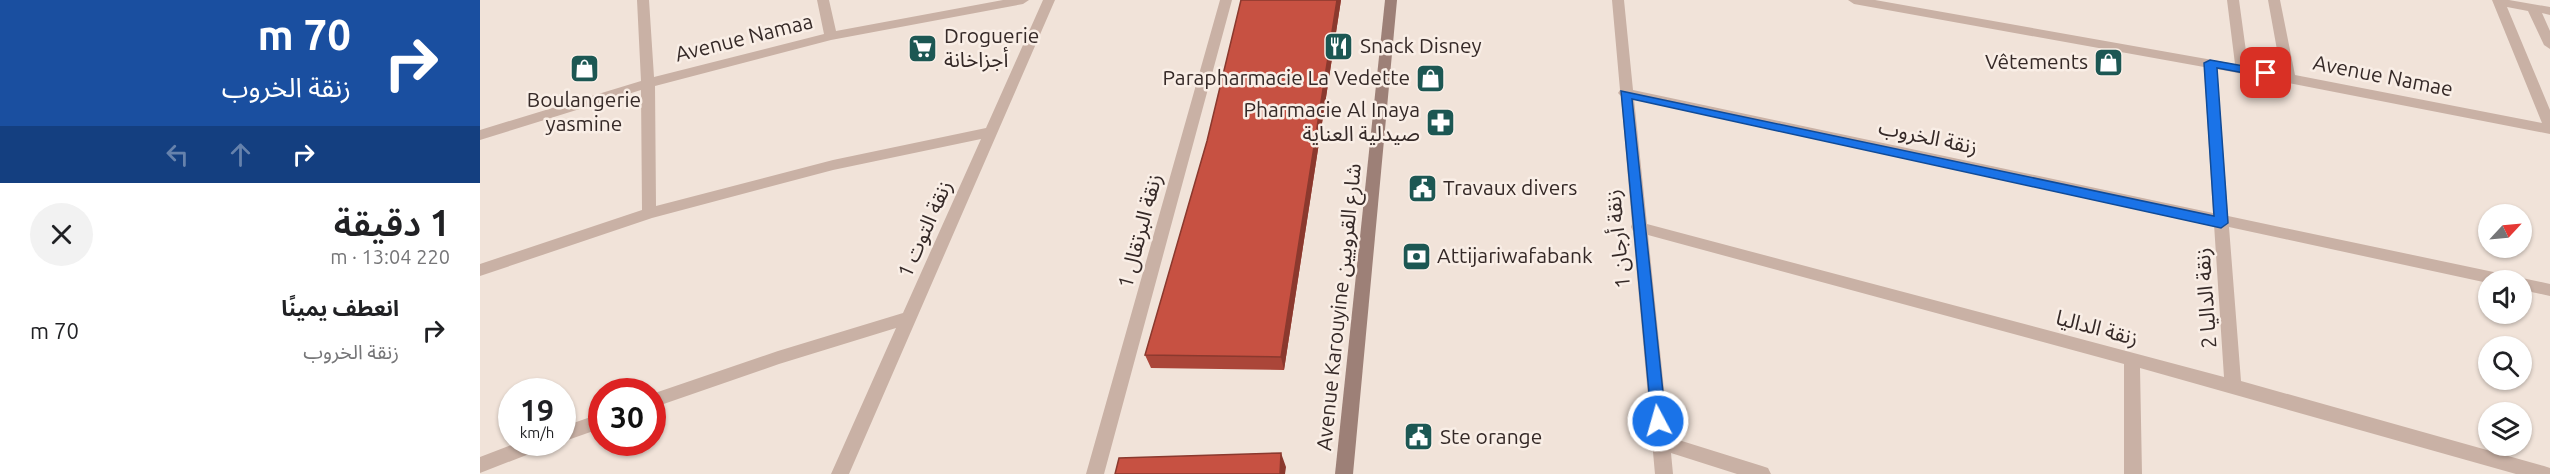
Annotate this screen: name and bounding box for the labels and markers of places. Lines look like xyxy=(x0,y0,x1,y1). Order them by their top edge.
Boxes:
place label: Droguerie أجزاخانة xyxy=(944,23,1039,72)
restaurant icon: Snack Disney xyxy=(1323,30,1355,62)
supermarket icon: Droguerie أجزاخانة xyxy=(907,32,939,64)
place label: Snack Disney xyxy=(1360,33,1482,57)
shop icon: Vêtements xyxy=(2093,46,2125,78)
pin xyxy=(2240,47,2291,98)
place label: Vêtements xyxy=(1985,49,2088,73)
shop icon: Boulangerie yasmine xyxy=(568,53,600,85)
shop icon: Parapharmacie La Vedette xyxy=(1415,62,1447,94)
place label: Parapharmacie La Vedette xyxy=(1162,65,1410,89)
place label: Boulangerie yasmine xyxy=(527,87,641,135)
place label: Pharmacie Al Inaya صيدلية العناية xyxy=(1244,97,1420,145)
pharmacy icon: Pharmacie Al Inaya صيدلية العناية xyxy=(1425,106,1457,138)
public building icon: Travaux divers xyxy=(1406,172,1438,204)
place label: Travaux divers xyxy=(1443,175,1577,199)
bank icon: Attijariwafabank xyxy=(1400,240,1432,272)
place label: Attijariwafabank xyxy=(1437,243,1593,267)
public building icon: Ste orange xyxy=(1403,421,1435,453)
place label: Ste orange xyxy=(1440,424,1542,448)

